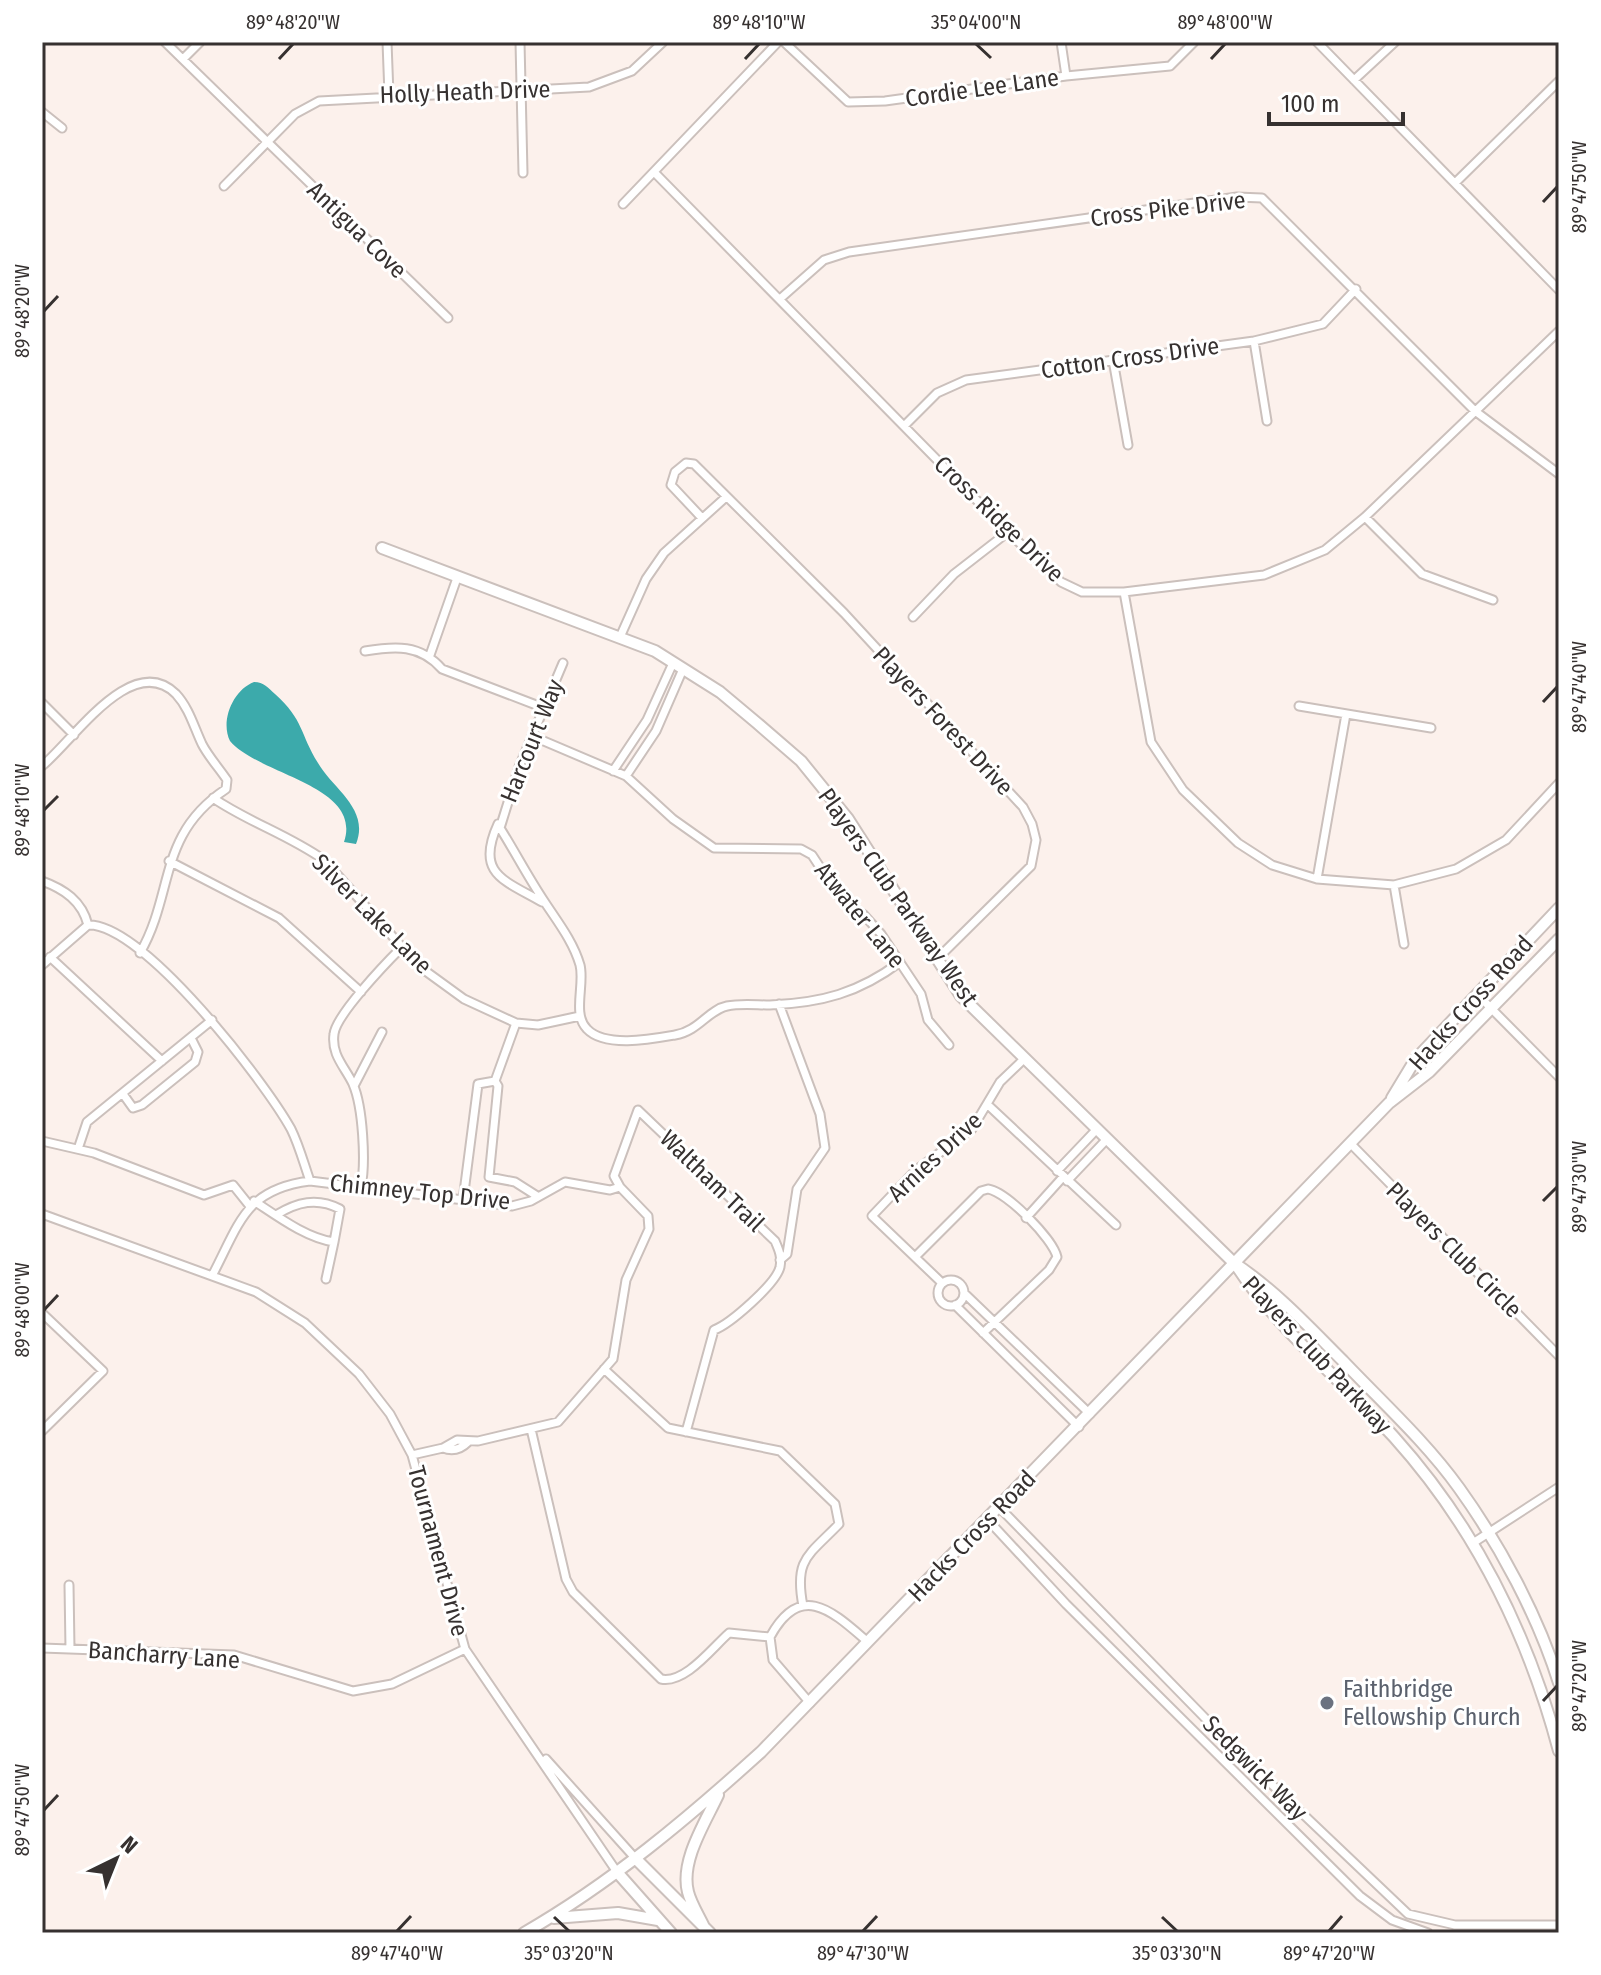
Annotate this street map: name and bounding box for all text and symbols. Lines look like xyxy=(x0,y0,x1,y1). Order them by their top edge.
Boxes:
text: 89°48'20"W xyxy=(246,10,340,34)
text: 89°48'10"W xyxy=(713,10,805,34)
text: 35°04'00"N xyxy=(931,10,1021,34)
text: 89°48'00"W xyxy=(1177,10,1273,34)
street label: Cordie Lee Lane xyxy=(903,63,1061,113)
street label: Holly Heath Drive xyxy=(379,75,551,109)
scale bar xyxy=(1269,76,1403,126)
text: 100 m xyxy=(1281,90,1339,118)
text: 89°47'50"W xyxy=(1567,141,1591,233)
street label: Antigua Cove xyxy=(302,176,412,284)
street label: Cross Pike Drive xyxy=(1089,186,1247,232)
text: 89°48'20"W xyxy=(10,264,34,358)
street label: Cotton Cross Drive xyxy=(1039,332,1221,384)
street label: Cross Ridge Drive xyxy=(928,450,1070,588)
street label: Players Forest Drive xyxy=(867,641,1019,801)
text: 89°47'40"W xyxy=(1567,641,1591,733)
street label: Harcourt Way xyxy=(495,675,569,807)
text: 89°48'10"W xyxy=(10,764,34,856)
street label: Players Club Parkway West xyxy=(812,783,984,1011)
street label: Silver Lake Lane xyxy=(306,848,438,980)
street label: Atwater Lane xyxy=(809,857,911,973)
street label: Hacks Cross Road xyxy=(1403,930,1539,1076)
street label: Arnies Drive xyxy=(882,1106,988,1208)
street label: Waltham Trail xyxy=(654,1125,770,1237)
text: 89°47'30"W xyxy=(1567,1141,1591,1233)
street label: Chimney Top Drive xyxy=(328,1169,512,1215)
street label: Players Club Circle xyxy=(1381,1177,1527,1323)
text: 89°48'00"W xyxy=(10,1262,34,1358)
street label: Players Club Parkway xyxy=(1237,1270,1398,1440)
street label: Tournament Drive xyxy=(402,1463,474,1639)
street label: Hacks Cross Road xyxy=(902,1465,1042,1607)
street label: Bancharry Lane xyxy=(87,1636,241,1674)
text: 89°47'20"W xyxy=(1567,1640,1591,1732)
place label: Faithbridge Fellowship Church xyxy=(1343,1675,1521,1731)
marker: Faithbridge Fellowship Church xyxy=(1318,1694,1336,1712)
street label: Sedgwick Way xyxy=(1197,1710,1313,1826)
text: 89°47'50"W xyxy=(10,1764,34,1856)
north arrow xyxy=(76,1819,156,1899)
text: N xyxy=(115,1830,143,1859)
text: 89°47'40"W xyxy=(351,1941,443,1965)
text: 35°03'20"N xyxy=(524,1941,614,1965)
text: 89°47'30"W xyxy=(817,1941,909,1965)
text: 35°03'30"N xyxy=(1132,1941,1222,1965)
text: 89°47'20"W xyxy=(1283,1941,1375,1965)

